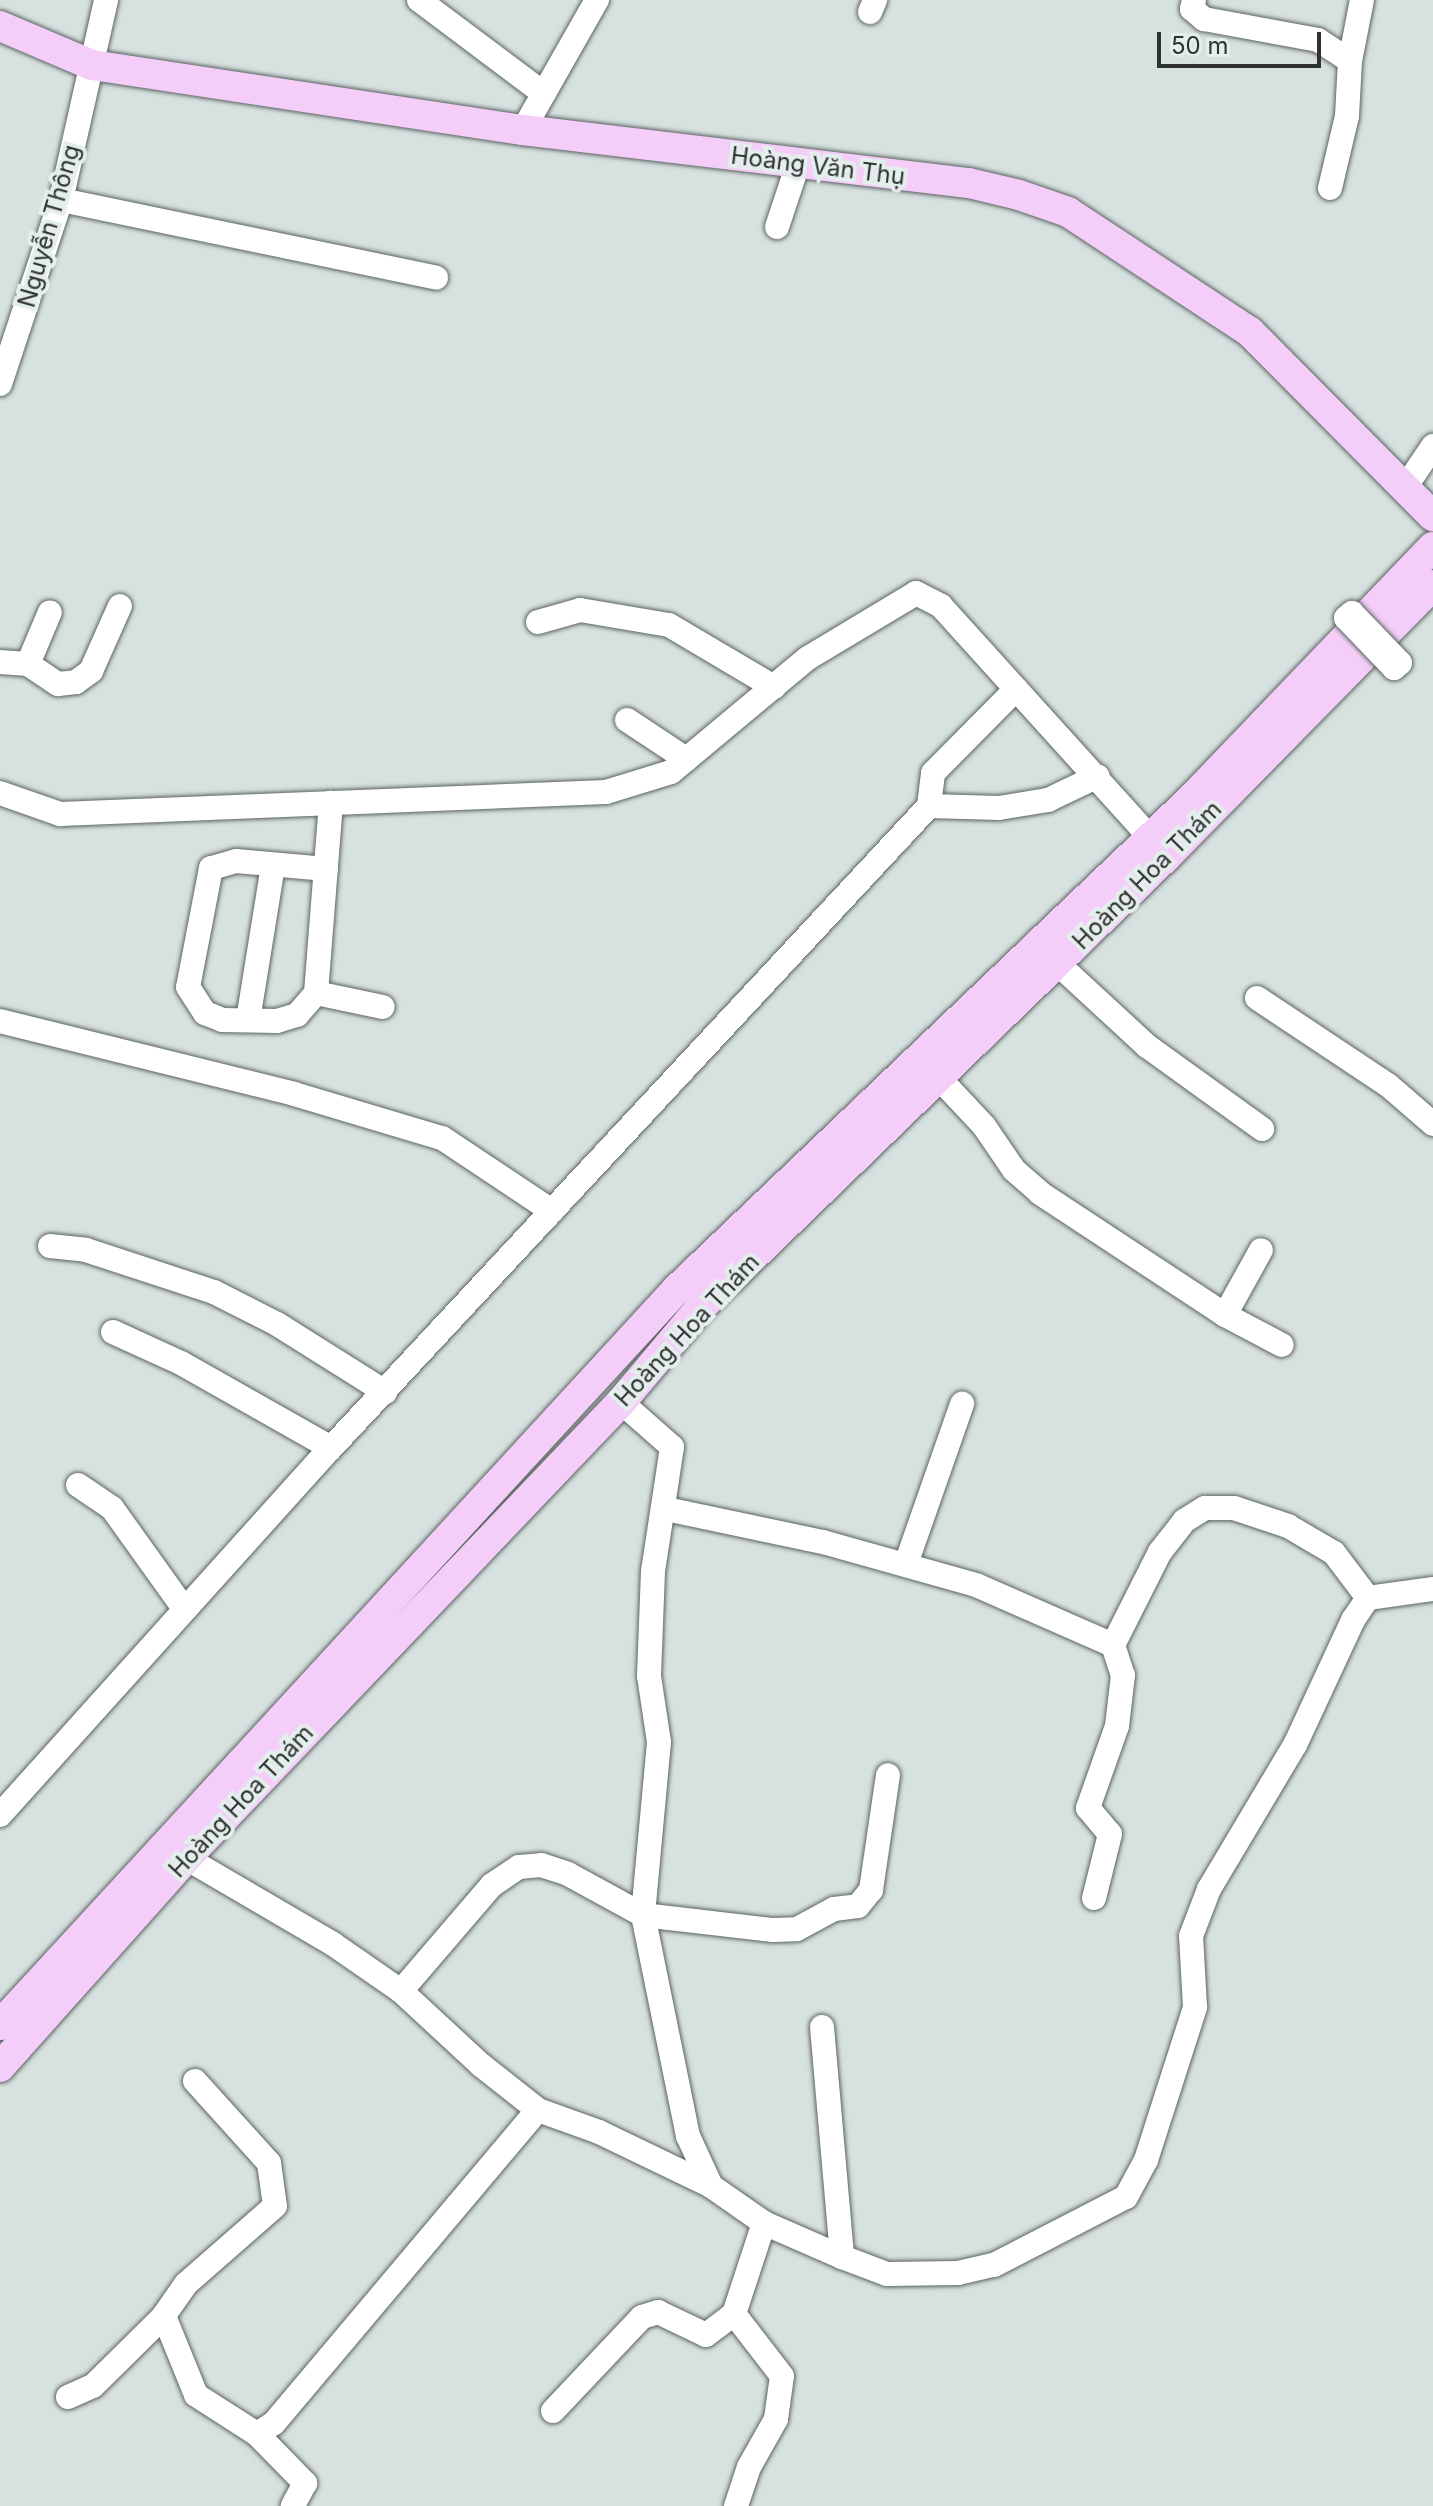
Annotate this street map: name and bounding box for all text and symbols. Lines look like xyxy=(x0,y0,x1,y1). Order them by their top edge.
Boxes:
scale bar xyxy=(1161,16,1325,66)
text: 50 m xyxy=(1171,31,1229,60)
street label: Nguyễn Thông xyxy=(12,141,86,311)
street label: Hoàng Văn Thụ xyxy=(729,141,907,191)
street label: Hoàng Hoa Thám xyxy=(1067,795,1227,955)
street label: Hoàng Hoa Thám xyxy=(609,1248,765,1412)
street label: Hoàng Hoa Thám xyxy=(163,1719,319,1883)

